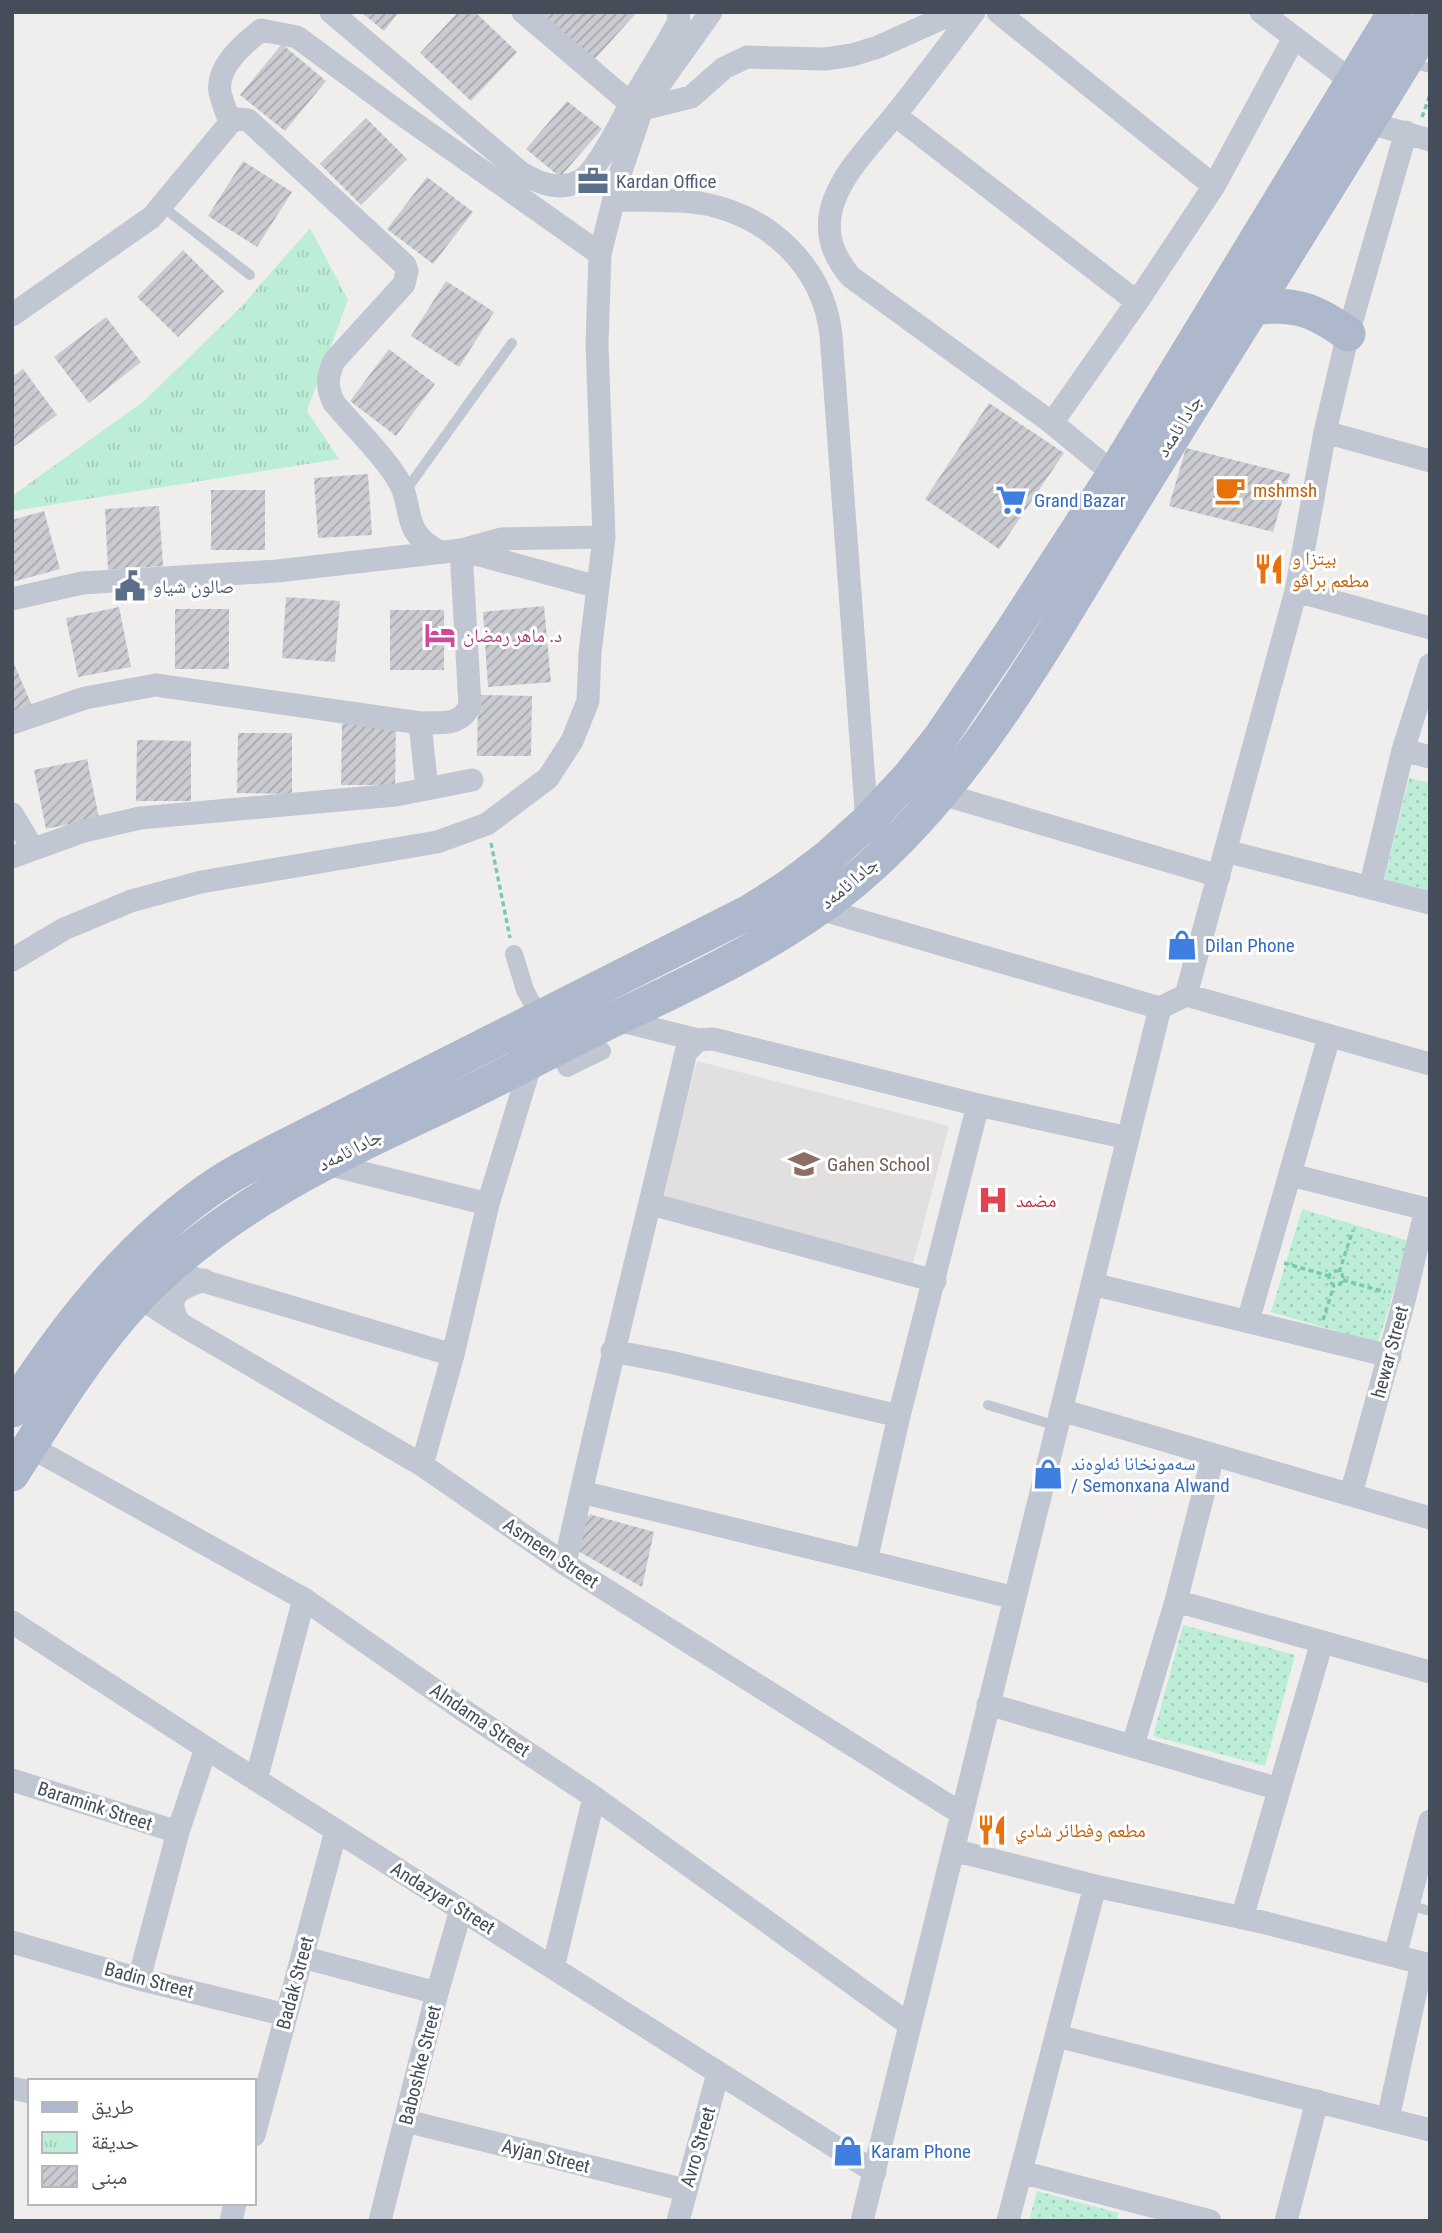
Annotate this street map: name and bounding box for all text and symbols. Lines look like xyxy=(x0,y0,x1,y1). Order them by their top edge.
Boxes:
office icon: Kardan Office xyxy=(576,164,610,198)
place label: Kardan Office xyxy=(616,170,717,193)
street label: جادا ئامەد xyxy=(1151,391,1207,461)
cafe icon: mshmsh xyxy=(1213,473,1247,507)
place label: mshmsh xyxy=(1253,479,1317,502)
supermarket icon: Grand Bazar xyxy=(994,483,1028,517)
place label: Grand Bazar xyxy=(1034,489,1126,512)
place label: بيتزا و مطعم براڤو xyxy=(1292,547,1369,593)
restaurant icon: بيتزا و مطعم براڤو xyxy=(1252,552,1286,586)
public building icon: صالون شياو xyxy=(113,569,147,603)
place label: صالون شياو xyxy=(153,575,234,598)
hotel icon: د. ماهر رمضان xyxy=(423,618,457,652)
place label: د. ماهر رمضان xyxy=(463,624,562,647)
street label: جادا ئامەد xyxy=(815,852,883,914)
shop icon: Dilan Phone xyxy=(1165,928,1199,962)
place label: Dilan Phone xyxy=(1205,934,1295,957)
street label: جادا ئامەد xyxy=(314,1124,386,1176)
school or university icon: Gahen School xyxy=(787,1147,821,1181)
place label: Gahen School xyxy=(827,1153,930,1176)
hospital icon: مضمد xyxy=(976,1183,1010,1217)
place label: مضمد xyxy=(1016,1189,1056,1212)
street label: hewar Street xyxy=(1367,1304,1413,1400)
place label: سەمونخانا ئەلوەند / Semonxana Alwand xyxy=(1071,1452,1230,1497)
shop icon: سەمونخانا ئەلوەند / Semonxana Alwand xyxy=(1031,1457,1065,1491)
street label: Asmeen Street xyxy=(499,1513,603,1593)
street label: Alndama Street xyxy=(426,1678,534,1762)
street label: Baramink Street xyxy=(35,1777,155,1835)
restaurant icon: مطعم وفطائر شادي xyxy=(975,1813,1009,1847)
place label: مطعم وفطائر شادي xyxy=(1015,1819,1146,1845)
street label: Andazyar Street xyxy=(387,1857,499,1939)
street label: Badak Street xyxy=(272,1934,318,2032)
street label: Badin Street xyxy=(102,1957,196,2003)
street label: Baboshke Street xyxy=(394,2003,446,2127)
legend xyxy=(28,2079,256,2205)
text: طريق xyxy=(91,2095,134,2120)
street label: Avro Street xyxy=(676,2104,720,2190)
text: حديقة xyxy=(91,2130,139,2154)
street label: Ayjan Street xyxy=(500,2134,592,2178)
shop icon: Karam Phone xyxy=(831,2134,865,2168)
place label: Karam Phone xyxy=(871,2140,971,2163)
text: مبنى xyxy=(91,2165,127,2190)

